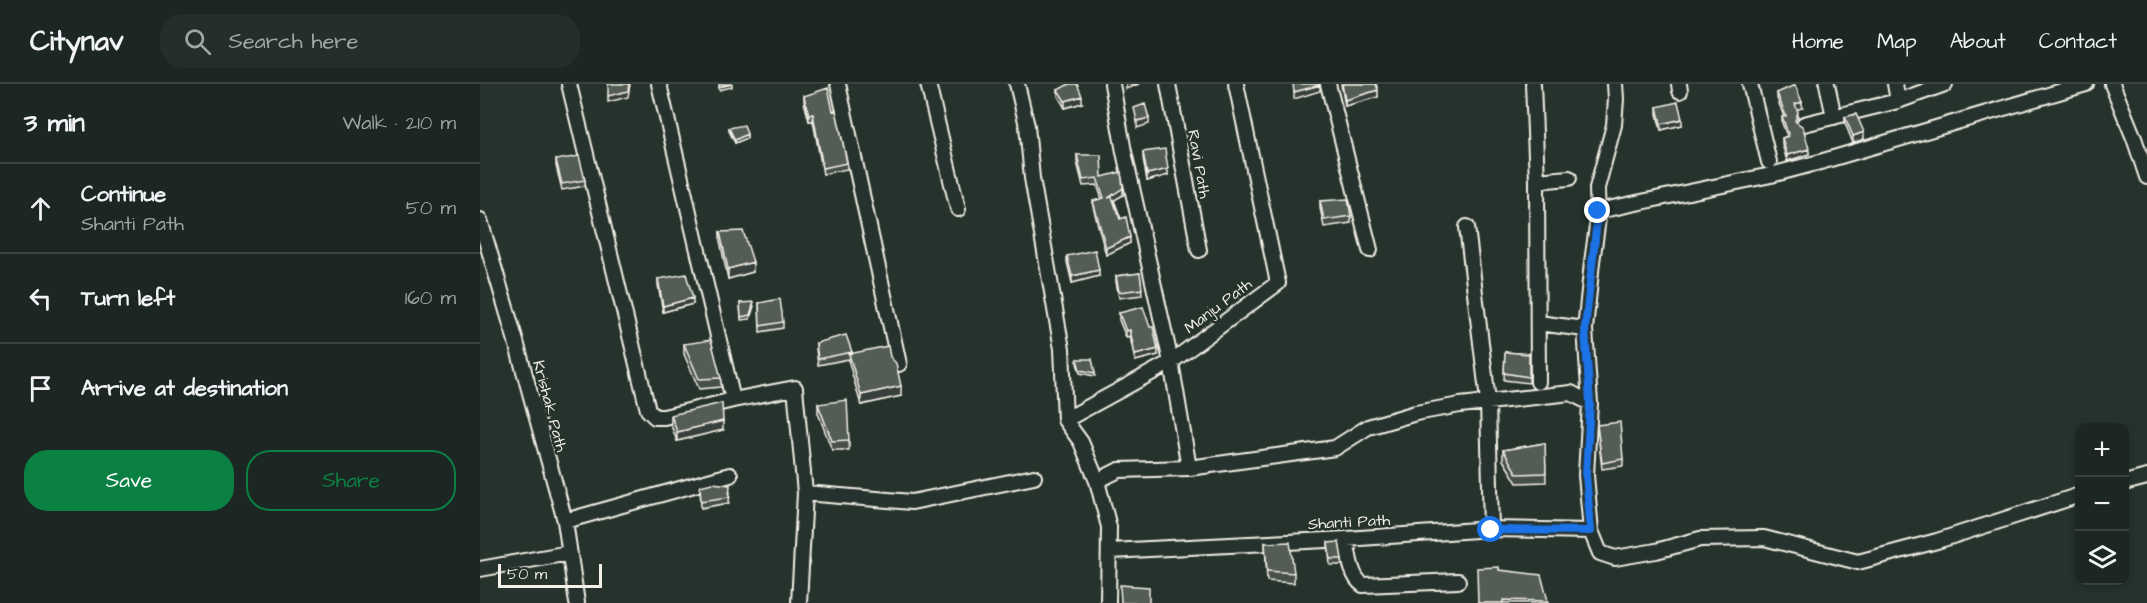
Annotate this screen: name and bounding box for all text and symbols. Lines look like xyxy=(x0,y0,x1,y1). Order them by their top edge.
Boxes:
search box xyxy=(160,14,580,68)
text: Citynav xyxy=(30,22,124,61)
icon: search xyxy=(181,25,214,58)
text: Search here xyxy=(229,26,358,57)
text: Home xyxy=(1792,27,1844,56)
text: Map xyxy=(1877,27,1917,56)
text: About xyxy=(1950,27,2006,56)
text: Contact xyxy=(2039,27,2117,56)
text: 3 min xyxy=(24,105,85,141)
text: Walk · 210 m xyxy=(343,109,456,137)
street label: Ravi Path xyxy=(1182,128,1216,200)
text: Continue xyxy=(81,179,166,210)
icon: ahead xyxy=(24,192,57,225)
text: 50 m xyxy=(406,194,456,222)
route end xyxy=(1584,197,1610,223)
text: Shanti Path xyxy=(81,210,184,238)
street label: Manju Path xyxy=(1180,273,1256,339)
icon: left xyxy=(24,282,57,315)
text: Turn left xyxy=(81,283,175,314)
text: 160 m xyxy=(405,284,456,312)
street label: Krishak Path xyxy=(527,358,573,454)
icon: arrive xyxy=(24,372,57,405)
text: Arrive at destination xyxy=(81,373,288,404)
map controls xyxy=(2075,423,2129,585)
button: + xyxy=(2075,423,2129,477)
button: Save xyxy=(24,450,234,511)
button: Share xyxy=(246,450,456,511)
button: − xyxy=(2075,477,2129,531)
street label: Shanti Path xyxy=(1307,509,1391,535)
route start xyxy=(1477,516,1503,542)
button: layers xyxy=(2075,531,2129,585)
scale bar xyxy=(498,561,602,588)
text: 50 m xyxy=(507,563,547,585)

